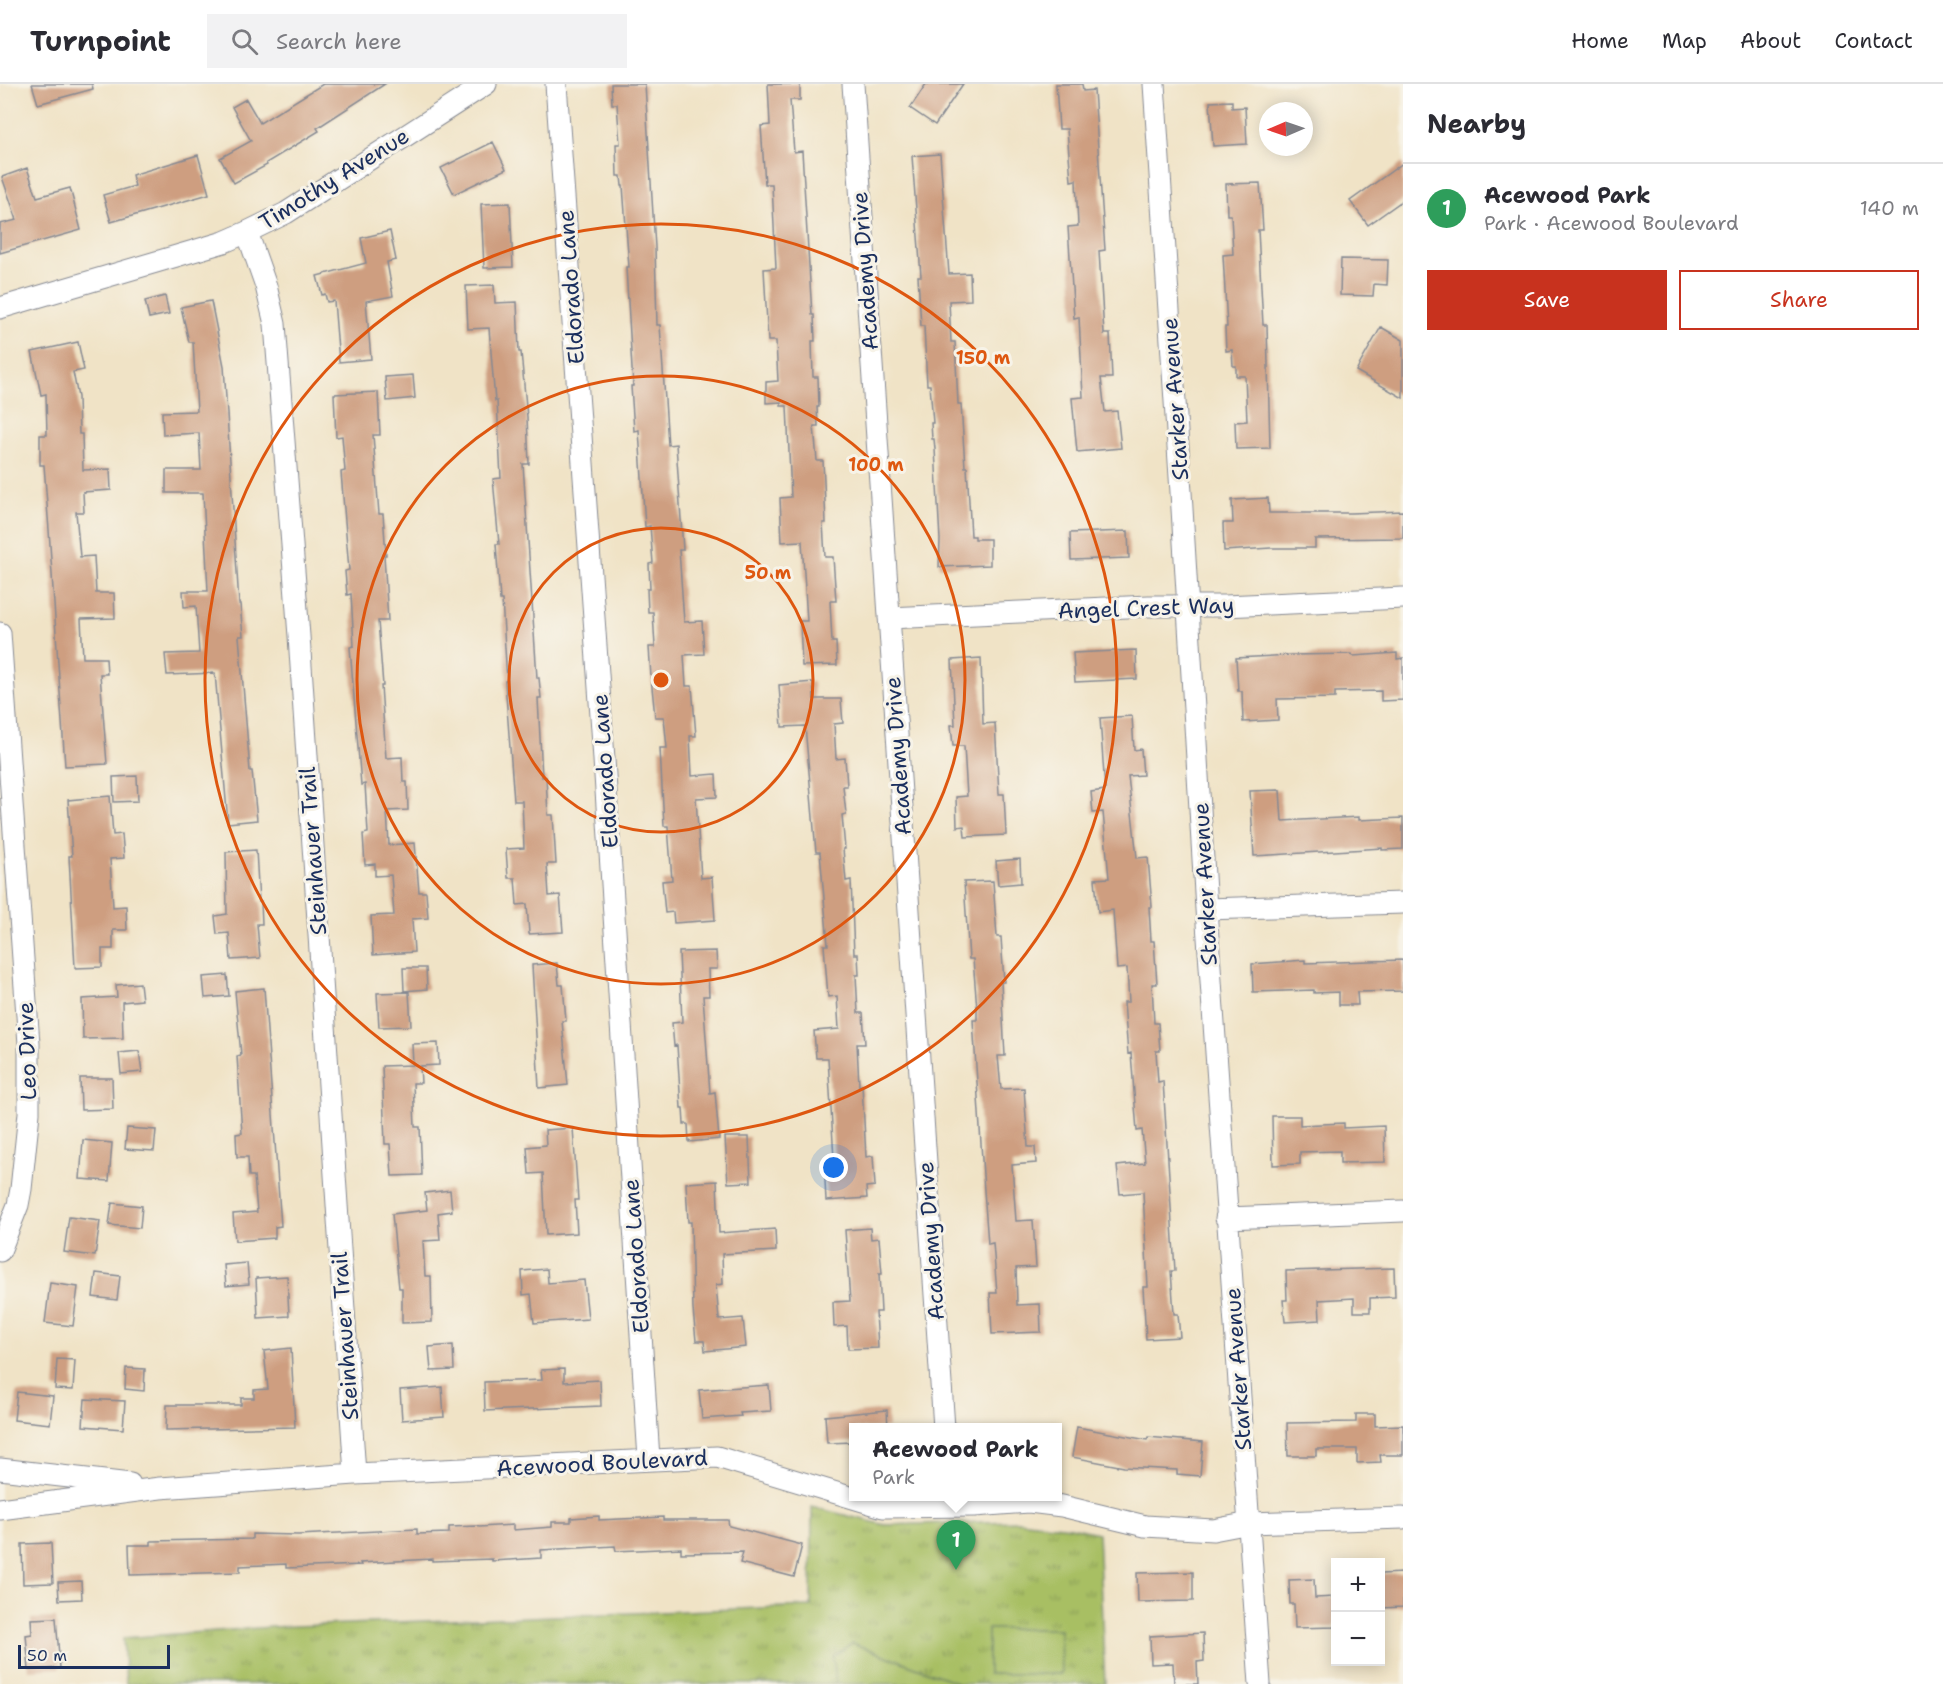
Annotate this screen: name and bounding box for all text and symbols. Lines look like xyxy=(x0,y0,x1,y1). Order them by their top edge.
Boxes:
search box xyxy=(207,14,627,68)
text: Turnpoint xyxy=(30,22,171,60)
icon: search xyxy=(228,25,261,58)
text: Search here xyxy=(276,27,402,56)
text: Home xyxy=(1571,27,1629,55)
text: Map xyxy=(1662,27,1707,55)
text: About xyxy=(1740,27,1801,55)
text: Contact xyxy=(1834,27,1913,55)
north arrow xyxy=(1259,102,1313,156)
text: Nearby xyxy=(1427,106,1526,141)
street label: Timothy Avenue xyxy=(254,121,414,237)
text: Acewood Park xyxy=(1484,181,1651,210)
street label: Academy Drive xyxy=(845,191,885,351)
text: 1 xyxy=(1442,195,1451,221)
text: 140 m xyxy=(1860,195,1919,221)
street label: Eldorado Lane xyxy=(551,209,591,365)
text: Park · Acewood Boulevard xyxy=(1484,210,1739,236)
button: Save xyxy=(1427,270,1667,330)
button: Share xyxy=(1679,270,1919,330)
street label: Starker Avenue xyxy=(1155,316,1195,482)
text: 150 m xyxy=(956,346,1011,370)
text: 100 m xyxy=(848,453,904,477)
text: 50 m xyxy=(745,561,792,585)
street label: Angel Crest Way xyxy=(1057,590,1235,626)
centre of rings xyxy=(651,670,671,690)
street label: Academy Drive xyxy=(878,676,918,836)
street label: Eldorado Lane xyxy=(585,693,625,849)
street label: Steinhauer Trail xyxy=(293,765,333,936)
street label: Starker Avenue xyxy=(1186,802,1224,966)
street label: Leo Drive xyxy=(11,1001,43,1101)
your location xyxy=(819,1153,848,1182)
street label: Academy Drive xyxy=(911,1161,951,1321)
street label: Eldorado Lane xyxy=(616,1178,656,1334)
street label: Steinhauer Trail xyxy=(325,1250,365,1421)
street label: Starker Avenue xyxy=(1218,1286,1258,1452)
popup xyxy=(849,1423,1062,1501)
text: Acewood Park xyxy=(872,1435,1039,1464)
street label: Acewood Boulevard xyxy=(496,1443,708,1483)
text: Park xyxy=(872,1464,915,1490)
pin: 1 xyxy=(936,1520,976,1570)
map controls xyxy=(1331,1558,1385,1666)
button: + xyxy=(1331,1558,1385,1612)
button: − xyxy=(1331,1612,1385,1666)
scale bar xyxy=(18,1642,170,1670)
text: 50 m xyxy=(27,1645,67,1666)

